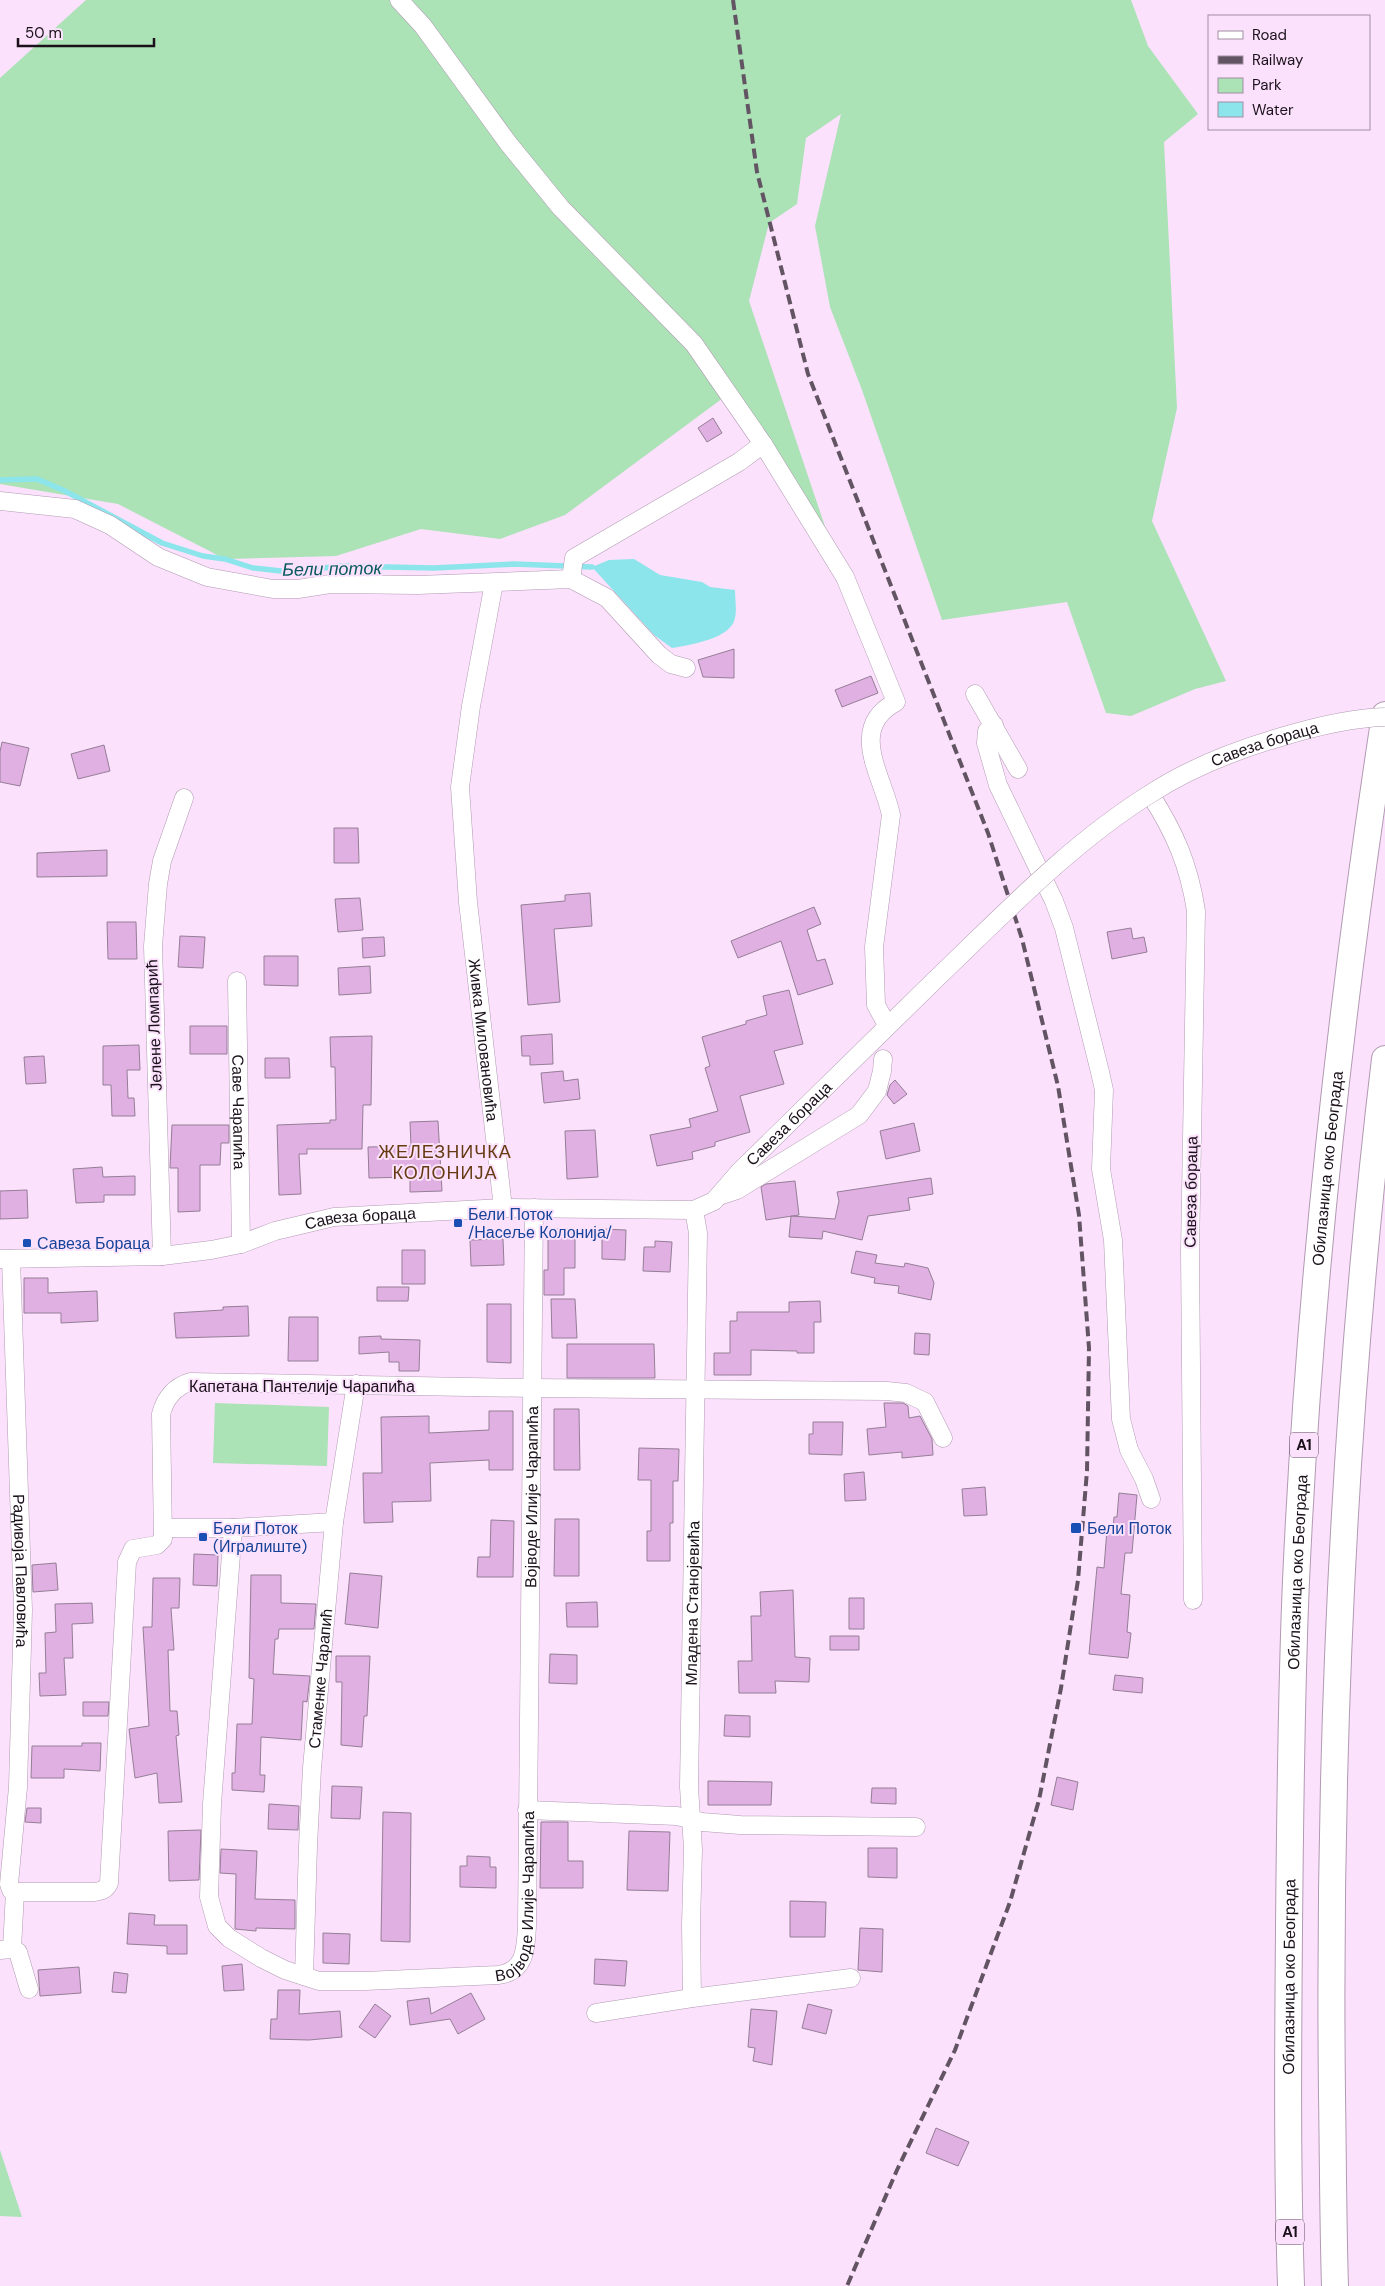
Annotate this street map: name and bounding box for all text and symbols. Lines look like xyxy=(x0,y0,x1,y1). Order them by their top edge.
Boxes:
scale bar xyxy=(18,15,154,47)
legend xyxy=(1208,15,1370,130)
text: 50 m xyxy=(25,23,62,43)
text: Road xyxy=(1252,25,1287,45)
text: Railway xyxy=(1252,50,1304,70)
text: Park xyxy=(1252,75,1282,95)
text: Water xyxy=(1252,100,1294,120)
water label: Бели поток xyxy=(282,556,383,582)
street label: Савеза бораца xyxy=(1207,717,1320,771)
street label: Живка Миловановића xyxy=(464,957,504,1123)
street label: Јелене Ломпарић xyxy=(141,959,167,1091)
street label: Саве Чарапића xyxy=(228,1054,250,1170)
street label: Обилазница око Београда xyxy=(1307,1070,1348,1267)
street label: Савеза бораца xyxy=(741,1077,836,1170)
street label: Савеза бораца xyxy=(1180,1136,1202,1248)
district label: ЖЕЛЕЗНИЧКА КОЛОНИЈА xyxy=(378,1140,512,1185)
street label: Савеза бораца xyxy=(302,1202,417,1234)
place label: Бели Поток /Насеље Колонија/ xyxy=(468,1204,612,1243)
marker: Бели Поток /Насеље Колонија/ xyxy=(452,1217,464,1229)
place label: Савеза Бораца xyxy=(37,1233,150,1254)
marker: Савеза Бораца xyxy=(21,1237,33,1249)
street label: Капетана Пантелије Чарапића xyxy=(189,1376,415,1397)
street label: Војводе Илије Чарапића xyxy=(520,1406,543,1588)
road number: A1 xyxy=(1290,1432,1318,1458)
street label: Обилазница око Београда xyxy=(1282,1474,1312,1670)
street label: Радивоја Павловића xyxy=(9,1494,34,1648)
place label: Бели Поток (Игралиште) xyxy=(213,1518,307,1557)
place label: Бели Поток xyxy=(1087,1518,1172,1539)
street label: Младена Станојевића xyxy=(680,1520,704,1686)
marker: Бели Поток xyxy=(1069,1521,1083,1535)
marker: Бели Поток (Игралиште) xyxy=(197,1531,209,1543)
street label: Стаменке Чарапић xyxy=(303,1608,337,1749)
street label: Војводе Илије Чарапића xyxy=(493,1811,539,1986)
street label: Обилазница око Београда xyxy=(1278,1879,1300,2075)
road number: A1 xyxy=(1276,2220,1304,2244)

